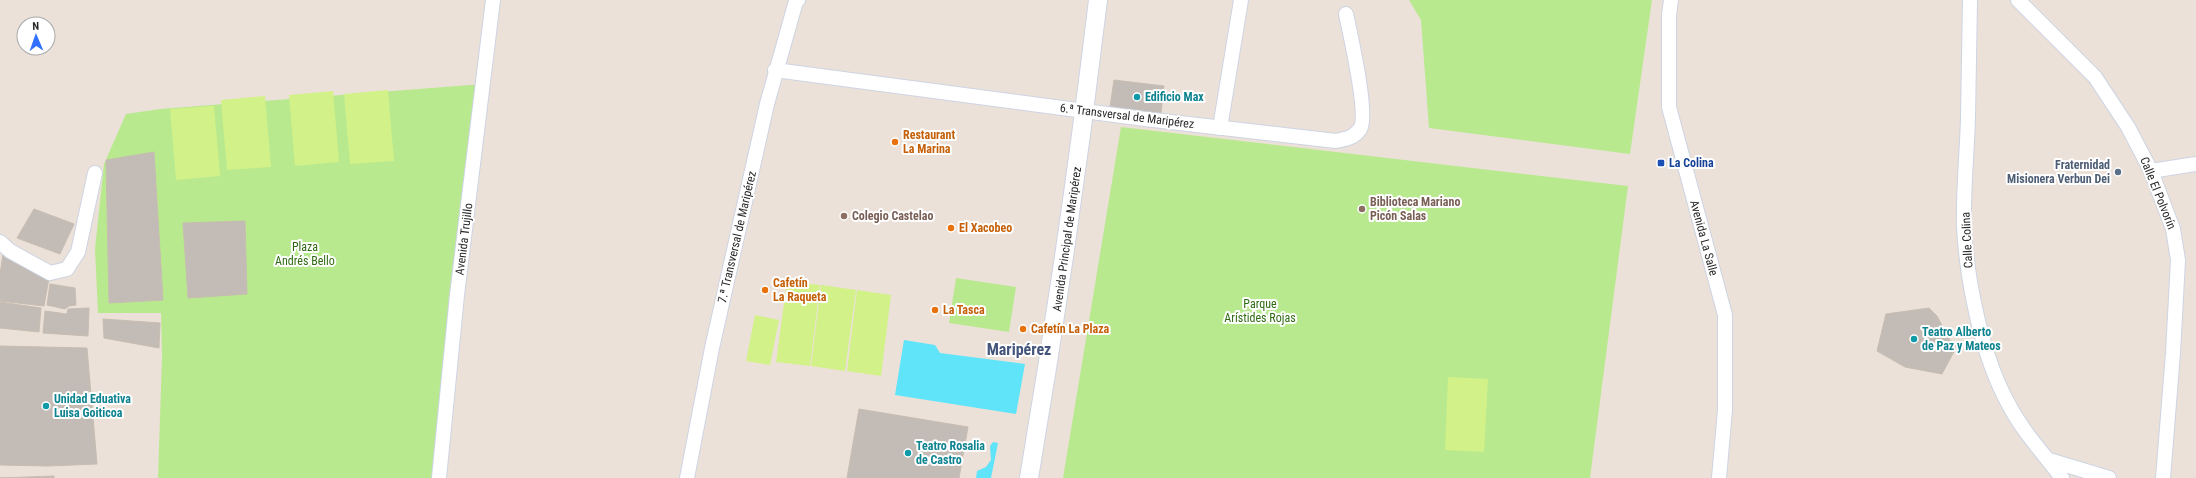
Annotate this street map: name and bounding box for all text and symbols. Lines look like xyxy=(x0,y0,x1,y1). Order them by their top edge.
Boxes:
north arrow xyxy=(16,16,56,56)
text: N xyxy=(32,20,40,33)
place label: Edificio Max xyxy=(1145,90,1204,104)
marker: Edificio Max xyxy=(1132,92,1142,102)
street label: 6.ª Transversal de Maripérez xyxy=(1059,101,1195,131)
place label: Restaurant La Marina xyxy=(903,128,955,156)
marker: Restaurant La Marina xyxy=(890,137,900,147)
street label: Calle El Polvorín xyxy=(2137,155,2179,231)
place label: La Colina xyxy=(1669,156,1714,170)
marker: La Colina xyxy=(1656,158,1666,168)
place label: Fraternidad Misionera Verbun Dei xyxy=(2007,158,2110,186)
street label: Avenida Principal de Maripérez xyxy=(1050,166,1084,312)
marker: Fraternidad Misionera Verbun Dei xyxy=(2113,167,2123,177)
street label: 7.ª Transversal de Maripérez xyxy=(715,170,759,304)
place label: Biblioteca Mariano Picón Salas xyxy=(1370,195,1460,223)
street label: Avenida La Salle xyxy=(1687,199,1721,278)
street label: Avenida Trujillo xyxy=(453,202,475,276)
marker: Biblioteca Mariano Picón Salas xyxy=(1357,204,1367,214)
place label: Colegio Castelao xyxy=(852,209,933,223)
marker: Colegio Castelao xyxy=(839,211,849,221)
street label: Calle Colina xyxy=(1959,211,1975,268)
place label: El Xacobeo xyxy=(959,221,1012,235)
marker: El Xacobeo xyxy=(946,223,956,233)
park label: Plaza Andrés Bello xyxy=(275,240,335,268)
place label: Cafetín La Raqueta xyxy=(773,276,827,304)
marker: Cafetín La Raqueta xyxy=(760,285,770,295)
park label: Parque Arístides Rojas xyxy=(1224,297,1296,325)
place label: La Tasca xyxy=(943,303,985,317)
marker: La Tasca xyxy=(930,305,940,315)
place label: Cafetín La Plaza xyxy=(1031,322,1110,336)
marker: Cafetín La Plaza xyxy=(1018,324,1028,334)
place label: Teatro Alberto de Paz y Mateos xyxy=(1922,325,2001,353)
marker: Teatro Alberto de Paz y Mateos xyxy=(1909,334,1919,344)
district label: Maripérez xyxy=(987,340,1051,359)
place label: Unidad Eduativa Luisa Goiticoa xyxy=(54,392,131,420)
marker: Unidad Eduativa Luisa Goiticoa xyxy=(41,401,51,411)
place label: Teatro Rosalia de Castro xyxy=(916,439,985,467)
marker: Teatro Rosalia de Castro xyxy=(903,448,913,458)

